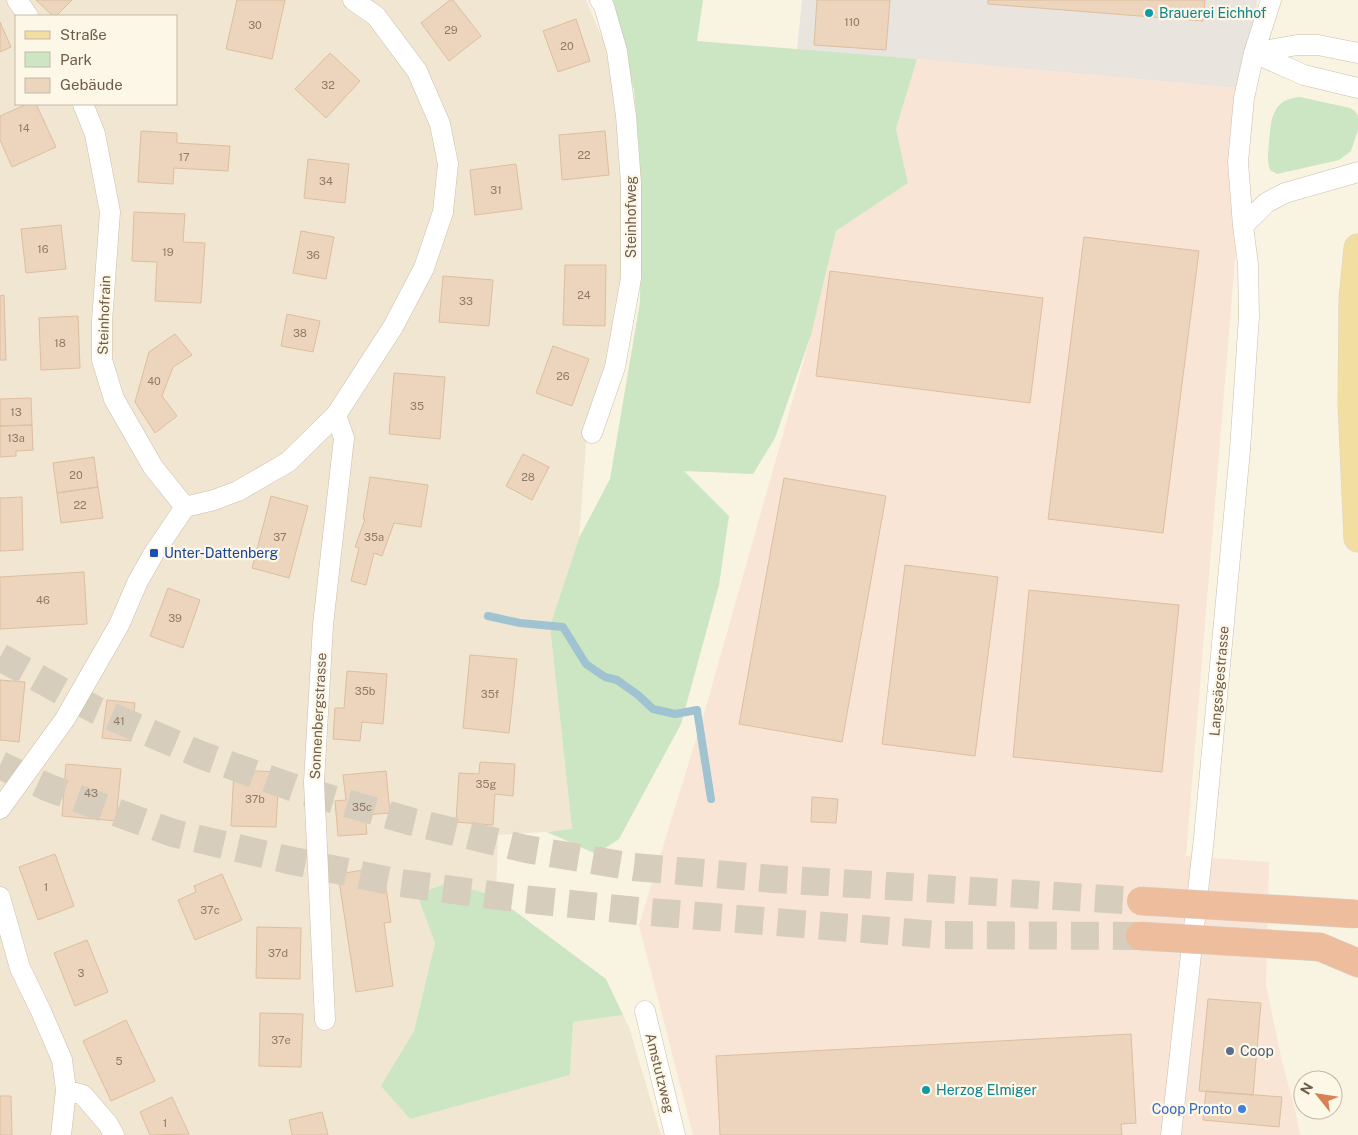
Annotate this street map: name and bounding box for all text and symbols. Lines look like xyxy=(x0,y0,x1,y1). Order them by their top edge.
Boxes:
place label: Brauerei Eichhof xyxy=(1159,5,1267,21)
marker: Brauerei Eichhof xyxy=(1143,7,1155,19)
legend xyxy=(15,15,178,105)
house number: 110 xyxy=(844,16,860,28)
house number: 30 xyxy=(248,19,262,31)
house number: 29 xyxy=(444,24,458,36)
text: Straße xyxy=(60,26,107,43)
house number: 20 xyxy=(560,40,574,52)
text: Park xyxy=(60,51,92,68)
text: Gebäude xyxy=(60,76,123,93)
house number: 32 xyxy=(321,79,335,91)
house number: 14 xyxy=(18,122,30,134)
house number: 22 xyxy=(577,149,591,161)
house number: 17 xyxy=(178,151,190,163)
house number: 34 xyxy=(319,175,333,187)
street label: Steinhofweg xyxy=(623,175,639,258)
house number: 31 xyxy=(490,184,502,196)
house number: 16 xyxy=(37,243,49,255)
house number: 19 xyxy=(162,246,174,258)
house number: 36 xyxy=(306,249,320,261)
street label: Steinhofrain xyxy=(95,275,113,355)
house number: 24 xyxy=(577,289,591,301)
house number: 33 xyxy=(459,295,473,307)
house number: 38 xyxy=(293,327,307,339)
house number: 18 xyxy=(54,337,66,349)
house number: 26 xyxy=(556,370,570,382)
house number: 40 xyxy=(147,375,161,387)
house number: 35 xyxy=(410,400,424,412)
house number: 13 xyxy=(10,406,22,418)
house number: 13a xyxy=(7,432,25,444)
house number: 20 xyxy=(69,469,83,481)
house number: 28 xyxy=(521,471,535,483)
house number: 22 xyxy=(73,499,87,511)
house number: 37 xyxy=(273,531,287,543)
house number: 35a xyxy=(364,531,384,543)
place label: Unter-Dattenberg xyxy=(164,545,279,561)
marker: Unter-Dattenberg xyxy=(148,547,160,559)
house number: 46 xyxy=(36,594,50,606)
house number: 39 xyxy=(168,612,182,624)
street label: Langsägestrasse xyxy=(1206,625,1232,737)
street label: Sonnenbergstrasse xyxy=(307,652,329,780)
house number: 35b xyxy=(355,685,376,697)
house number: 35f xyxy=(481,688,500,700)
house number: 41 xyxy=(113,715,125,727)
house number: 35g xyxy=(476,778,497,790)
house number: 43 xyxy=(84,787,98,799)
house number: 37b xyxy=(245,793,265,805)
house number: 35c xyxy=(352,801,372,813)
house number: 1 xyxy=(44,881,48,893)
house number: 37c xyxy=(200,904,220,916)
house number: 37d xyxy=(268,947,288,959)
house number: 3 xyxy=(78,967,85,979)
street label: Amstutzweg xyxy=(642,1031,678,1115)
house number: 37e xyxy=(271,1034,291,1046)
place label: Coop xyxy=(1240,1043,1274,1059)
marker: Coop xyxy=(1224,1045,1236,1057)
house number: 5 xyxy=(115,1055,123,1067)
north arrow xyxy=(1293,1070,1343,1120)
text: N xyxy=(1297,1080,1316,1097)
place label: Herzog Elmiger xyxy=(936,1082,1037,1098)
marker: Herzog Elmiger xyxy=(920,1084,932,1096)
place label: Coop Pronto xyxy=(1152,1101,1232,1117)
marker: Coop Pronto xyxy=(1236,1103,1248,1115)
house number: 1 xyxy=(163,1117,167,1129)

